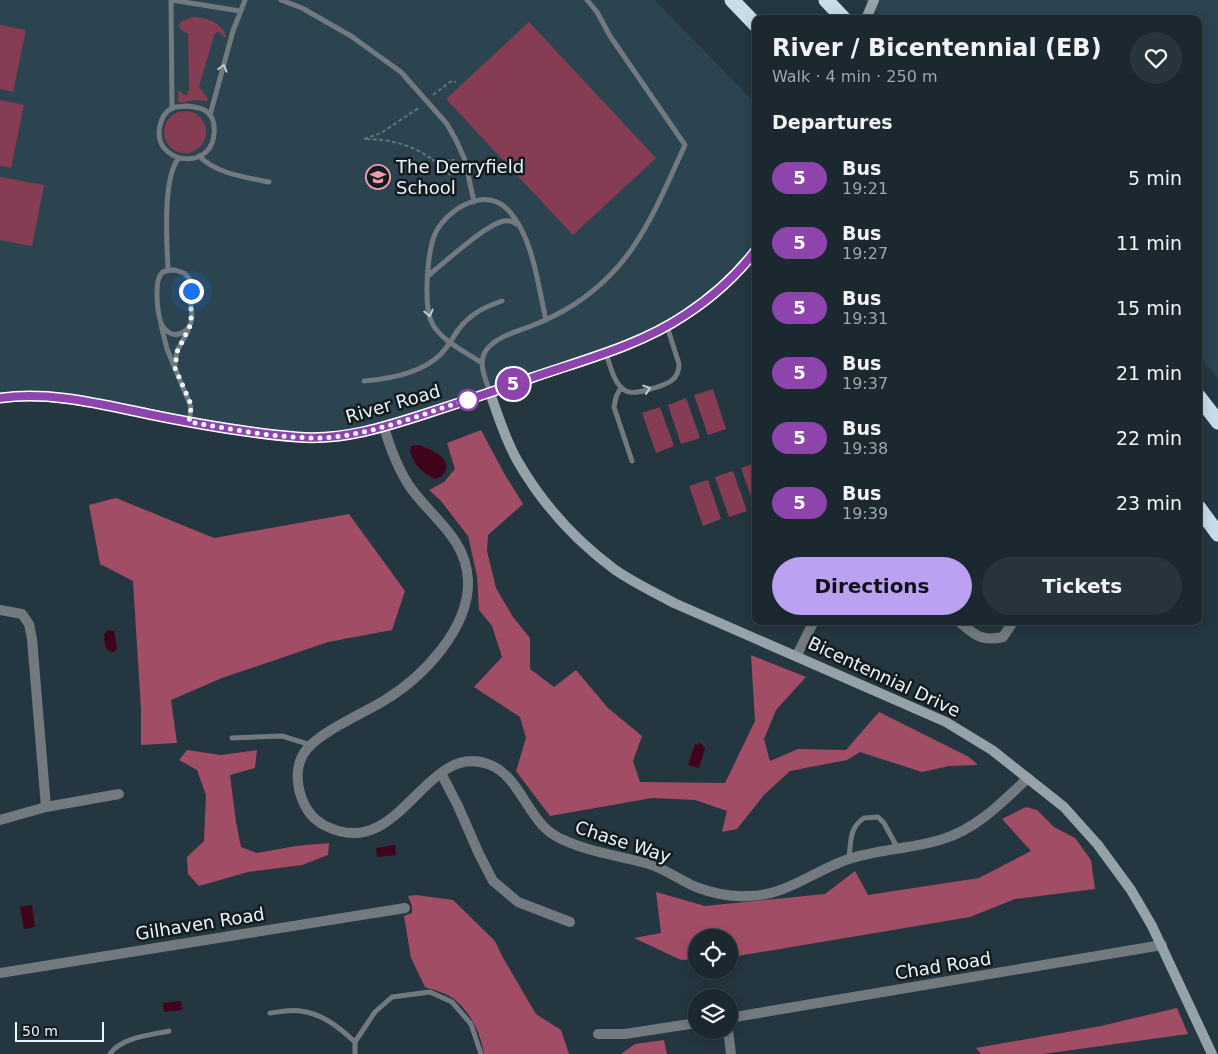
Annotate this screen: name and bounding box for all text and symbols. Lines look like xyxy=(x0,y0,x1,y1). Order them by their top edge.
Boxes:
button: heart xyxy=(1130,32,1182,84)
text: River / Bicentennial (EB) xyxy=(772,34,1102,62)
one-way arrow xyxy=(217,65,227,73)
text: Walk · 4 min · 250 m xyxy=(772,67,937,86)
text: Departures xyxy=(772,111,893,133)
place label: The Derryfield School xyxy=(395,156,524,198)
text: Bus xyxy=(842,157,881,179)
school or university icon: The Derryfield School xyxy=(365,164,391,190)
text: 5 xyxy=(793,167,806,188)
text: 5 min xyxy=(1128,167,1182,189)
text: 19:21 xyxy=(842,179,888,198)
text: Bus xyxy=(842,222,881,244)
text: 5 xyxy=(793,232,806,253)
text: 11 min xyxy=(1116,232,1182,254)
text: 19:27 xyxy=(842,244,888,263)
your location xyxy=(179,279,204,304)
text: Bus xyxy=(842,287,881,309)
text: 5 xyxy=(793,297,806,318)
text: 15 min xyxy=(1116,297,1182,319)
one-way arrow xyxy=(423,309,434,318)
text: 19:31 xyxy=(842,309,888,328)
text: Bus xyxy=(842,352,881,374)
text: 5 xyxy=(793,362,806,383)
text: 21 min xyxy=(1116,362,1182,384)
line badge: 5 xyxy=(497,368,529,400)
text: 5 xyxy=(507,373,519,394)
text: 19:37 xyxy=(842,374,888,393)
street label: River Road xyxy=(343,380,443,427)
one-way arrow xyxy=(642,385,651,395)
unlabelled marker xyxy=(457,389,479,411)
text: Bus xyxy=(842,417,881,439)
text: 5 xyxy=(793,427,806,448)
text: 22 min xyxy=(1116,427,1182,449)
text: 19:38 xyxy=(842,439,888,458)
text: Bus xyxy=(842,482,881,504)
text: 5 xyxy=(793,492,806,513)
text: 23 min xyxy=(1116,492,1182,514)
text: 19:39 xyxy=(842,504,888,523)
button: Directions xyxy=(772,557,972,615)
button: Tickets xyxy=(982,557,1182,615)
street label: Bicentennial Drive xyxy=(805,632,964,721)
street label: Chase Way xyxy=(573,816,674,867)
street label: Gilhaven Road xyxy=(134,903,266,944)
map controls xyxy=(688,929,738,1039)
button: locate xyxy=(688,929,738,979)
street label: Chad Road xyxy=(893,948,993,983)
button: layers xyxy=(688,989,738,1039)
scale bar xyxy=(15,1019,104,1042)
text: 50 m xyxy=(22,1023,58,1039)

